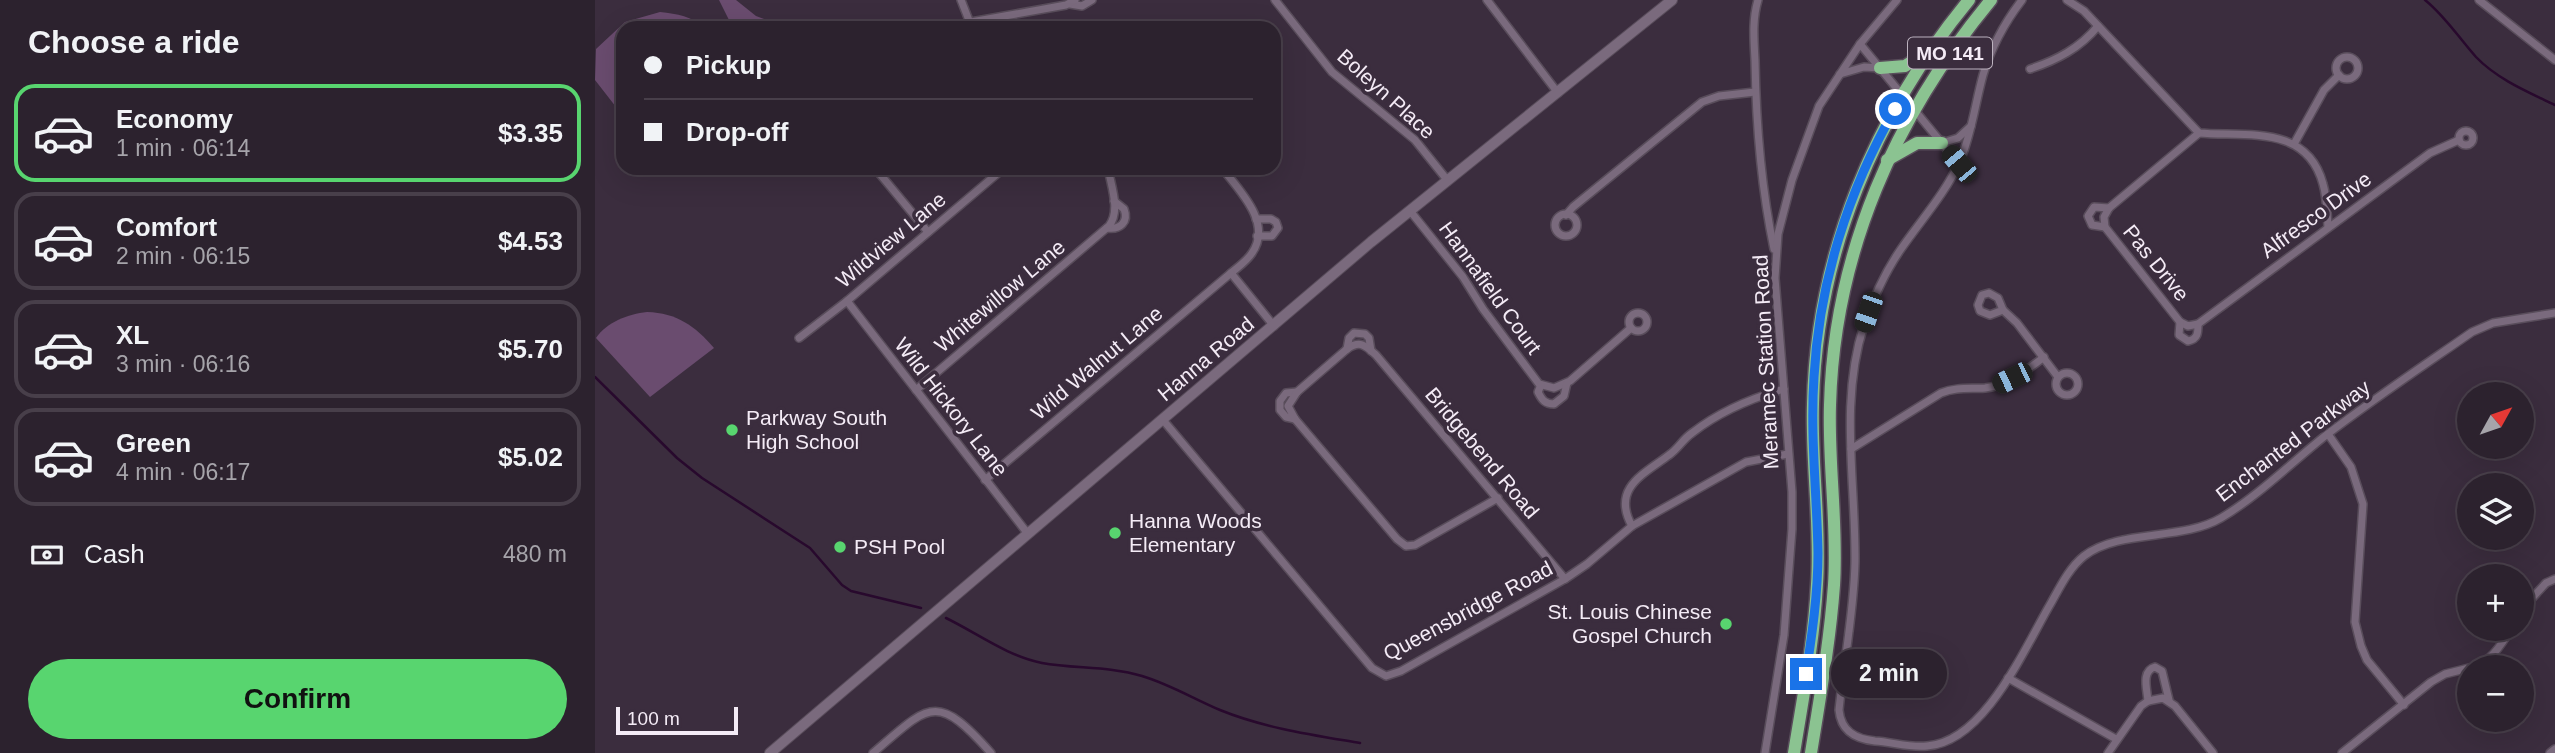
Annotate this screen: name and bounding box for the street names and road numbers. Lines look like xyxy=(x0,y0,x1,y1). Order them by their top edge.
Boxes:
road number: MO 141 xyxy=(1908,38,1992,68)
street label: Boleyn Place xyxy=(1333,44,1440,143)
street label: Alfresco Drive xyxy=(2256,167,2375,262)
street label: Wildview Lane xyxy=(831,187,950,292)
street label: Hannafield Court xyxy=(1435,217,1546,358)
street label: Pas Drive xyxy=(2119,220,2194,305)
street label: Whitewillow Lane xyxy=(930,235,1069,357)
street label: Meramec Station Road xyxy=(1748,254,1783,470)
street label: Wild Walnut Lane xyxy=(1027,301,1167,424)
street label: Hanna Road xyxy=(1153,312,1258,405)
street label: Wild Hickory Lane xyxy=(890,333,1013,480)
street label: Enchanted Parkway xyxy=(2211,375,2375,506)
street label: Bridgebend Road xyxy=(1421,383,1544,523)
street label: Queensbridge Road xyxy=(1379,556,1556,665)

